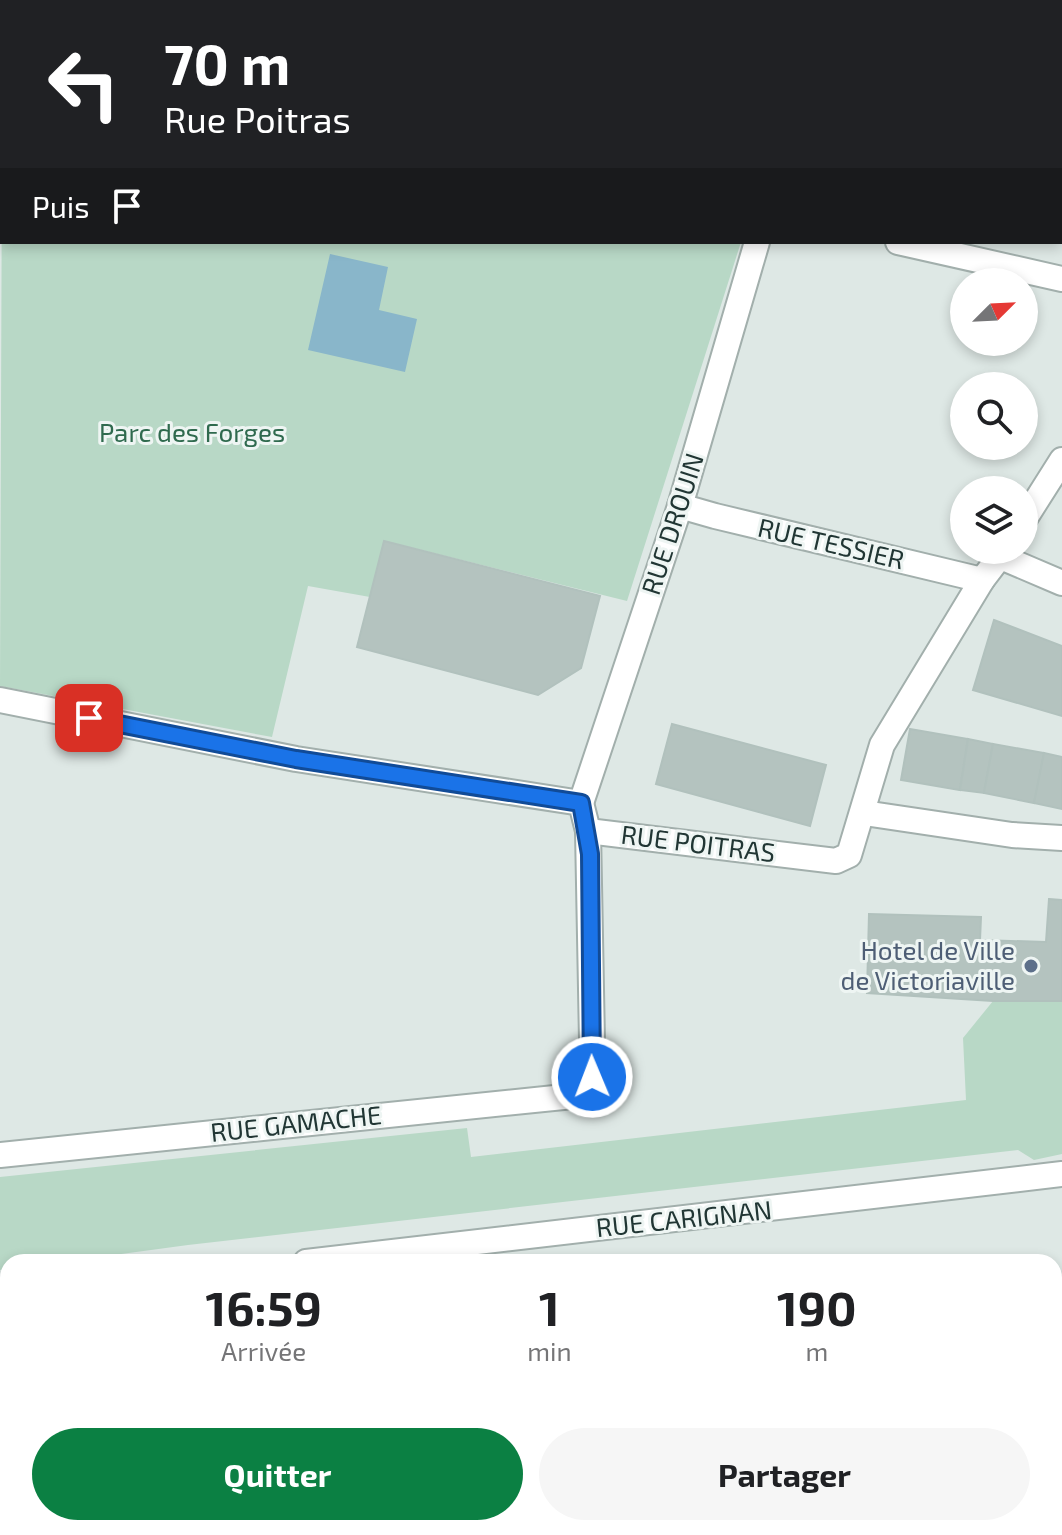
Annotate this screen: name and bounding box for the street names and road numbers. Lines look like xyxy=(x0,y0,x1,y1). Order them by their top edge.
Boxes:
street label: RUE DROUIN xyxy=(634,449,709,598)
street label: RUE TESSIER xyxy=(755,511,908,574)
street label: RUE POITRAS xyxy=(619,818,777,867)
street label: RUE GAMACHE xyxy=(209,1098,383,1147)
street label: RUE CARIGNAN xyxy=(594,1193,773,1242)

